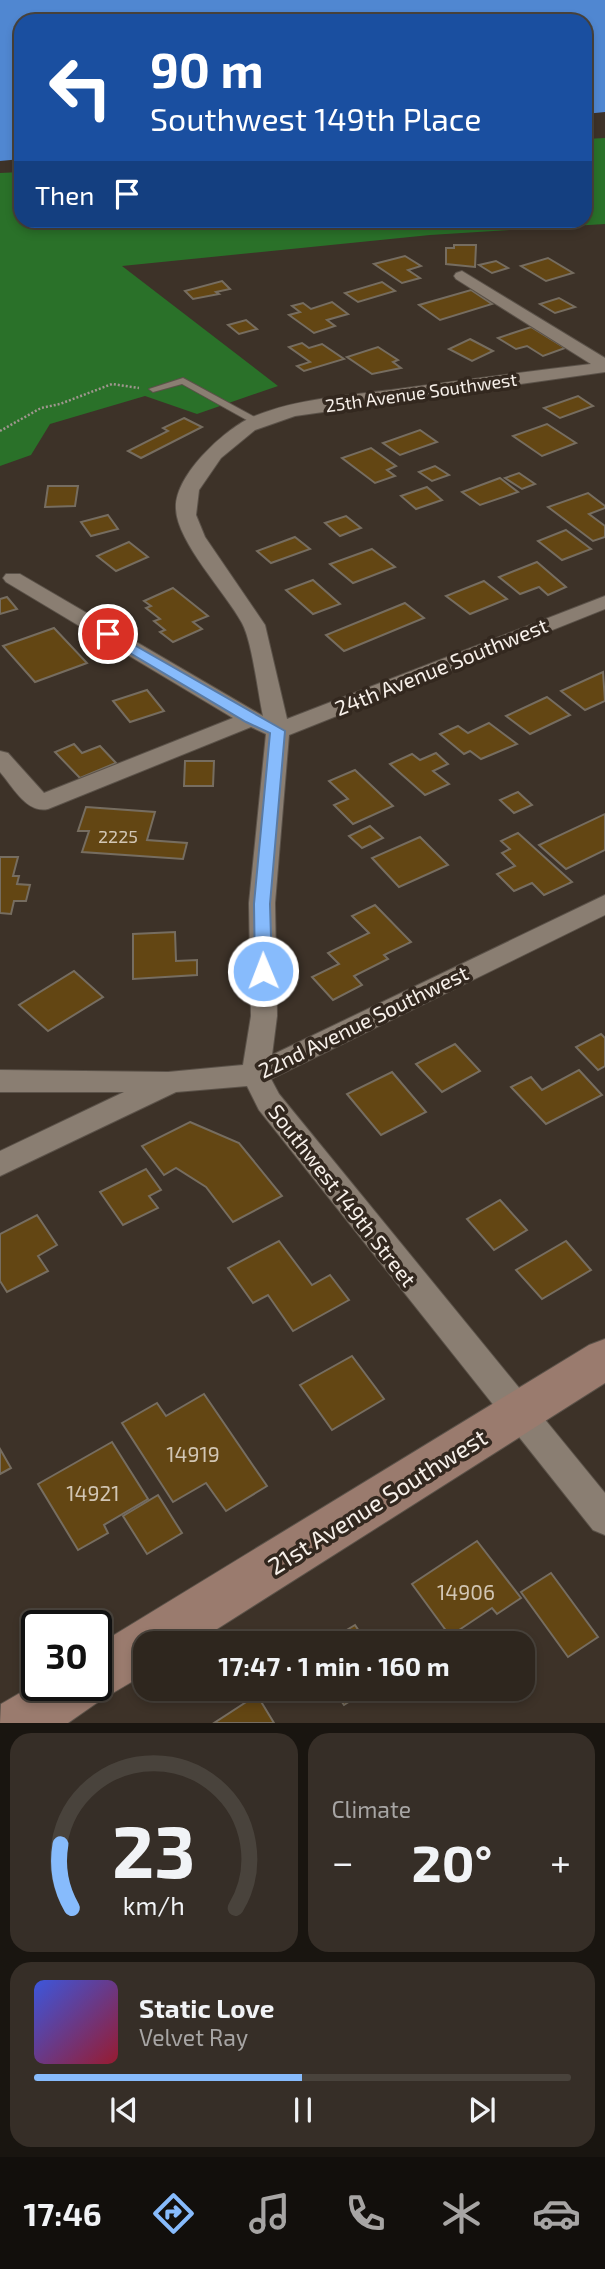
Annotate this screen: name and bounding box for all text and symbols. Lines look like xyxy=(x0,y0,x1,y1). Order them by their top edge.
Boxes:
text: 90 m xyxy=(150,39,264,98)
icon: left xyxy=(35,42,126,133)
text: Southwest 149th Place xyxy=(150,99,481,137)
icon: arrive xyxy=(108,175,146,213)
text: Then xyxy=(35,179,94,210)
street label: 25th Avenue Southwest xyxy=(324,368,518,416)
pin xyxy=(78,604,138,664)
street label: 24th Avenue Southwest xyxy=(331,612,551,720)
icon: arrive xyxy=(89,615,127,653)
house number: 2225 xyxy=(98,825,138,847)
position arrow xyxy=(226,934,300,1008)
street label: 22nd Avenue Southwest xyxy=(254,959,472,1083)
street label: Southwest 149th Street xyxy=(264,1099,422,1291)
street label: 21st Avenue Southwest xyxy=(262,1422,492,1580)
house number: 14919 xyxy=(166,1441,220,1466)
house number: 14921 xyxy=(66,1480,120,1505)
house number: 14906 xyxy=(437,1579,495,1604)
speed limit sign: 30 xyxy=(21,1610,112,1701)
text: 17:47 · 1 min · 160 m xyxy=(218,1650,450,1681)
text: Climate xyxy=(332,1795,411,1823)
text: 23 xyxy=(112,1806,196,1894)
text: 20° xyxy=(411,1830,492,1892)
text: − xyxy=(332,1838,354,1884)
text: + xyxy=(550,1838,571,1884)
text: km/h xyxy=(123,1890,185,1920)
text: Static Love xyxy=(139,1992,275,2023)
text: Velvet Ray xyxy=(139,2023,248,2051)
icon: previous xyxy=(105,2091,143,2129)
icon: pause xyxy=(284,2091,322,2129)
icon: next xyxy=(463,2091,501,2129)
icon: directions xyxy=(149,2189,198,2238)
icon: music xyxy=(245,2189,294,2238)
icon: phone xyxy=(341,2189,390,2238)
icon: climate xyxy=(437,2189,486,2238)
icon: car xyxy=(532,2189,581,2238)
text: 17:46 xyxy=(23,2194,102,2232)

